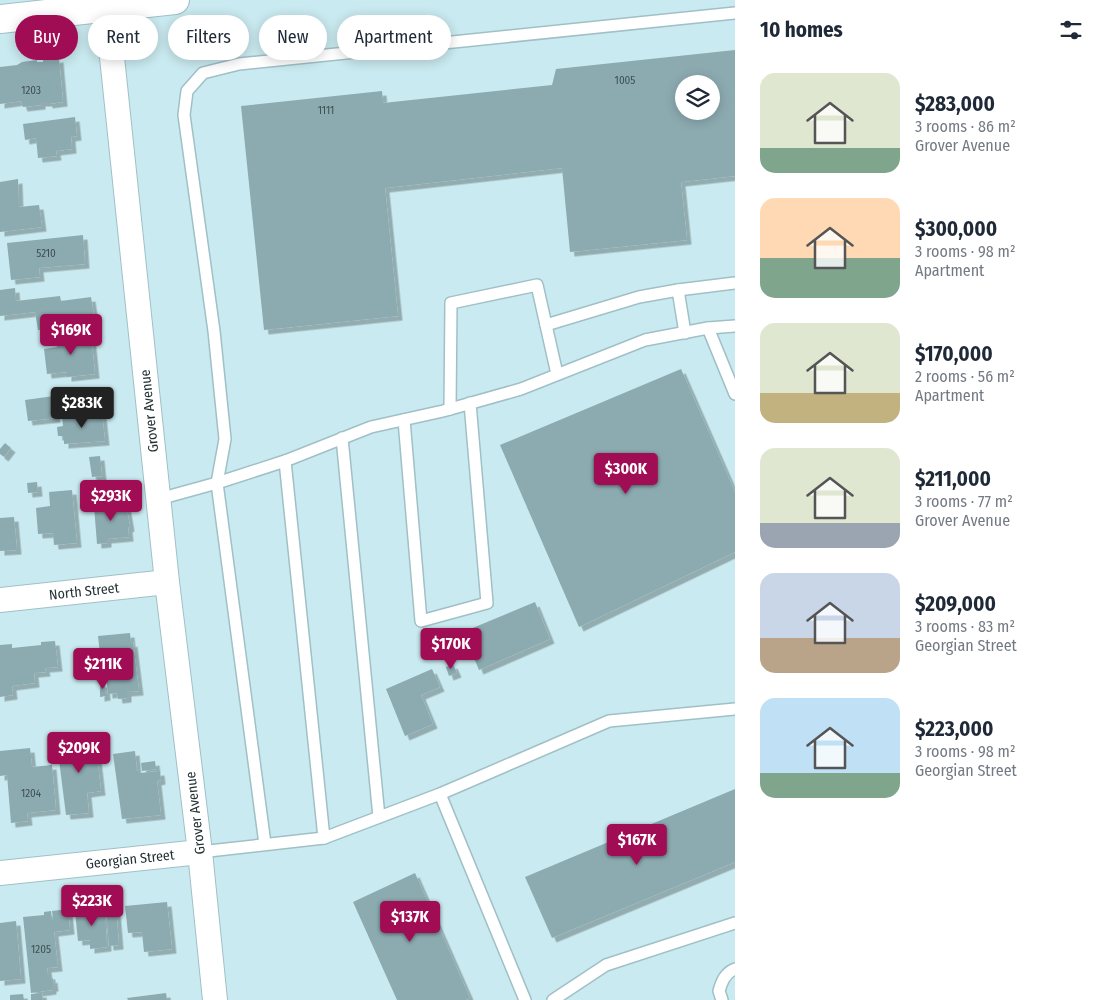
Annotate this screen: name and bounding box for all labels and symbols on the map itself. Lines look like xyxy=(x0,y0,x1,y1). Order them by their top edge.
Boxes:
house number: 1005 xyxy=(615,74,635,87)
house number: 1203 xyxy=(21,84,41,97)
house number: 1111 xyxy=(318,104,334,117)
house number: 5210 xyxy=(36,247,56,260)
pin: $169K xyxy=(36,314,106,356)
street label: Grover Avenue xyxy=(137,369,162,453)
pin: $283K xyxy=(47,386,117,429)
pin: $300K xyxy=(591,452,661,495)
pin: $293K xyxy=(76,480,146,522)
street label: North Street xyxy=(48,579,120,604)
pin: $170K xyxy=(416,628,486,670)
pin: $211K xyxy=(68,648,138,690)
pin: $209K xyxy=(44,732,114,774)
street label: Grover Avenue xyxy=(182,771,209,855)
house number: 1204 xyxy=(21,787,42,800)
pin: $167K xyxy=(602,824,672,866)
street label: Georgian Street xyxy=(85,846,176,873)
pin: $223K xyxy=(57,884,127,927)
pin: $137K xyxy=(375,900,445,943)
house number: 1205 xyxy=(31,943,51,956)

